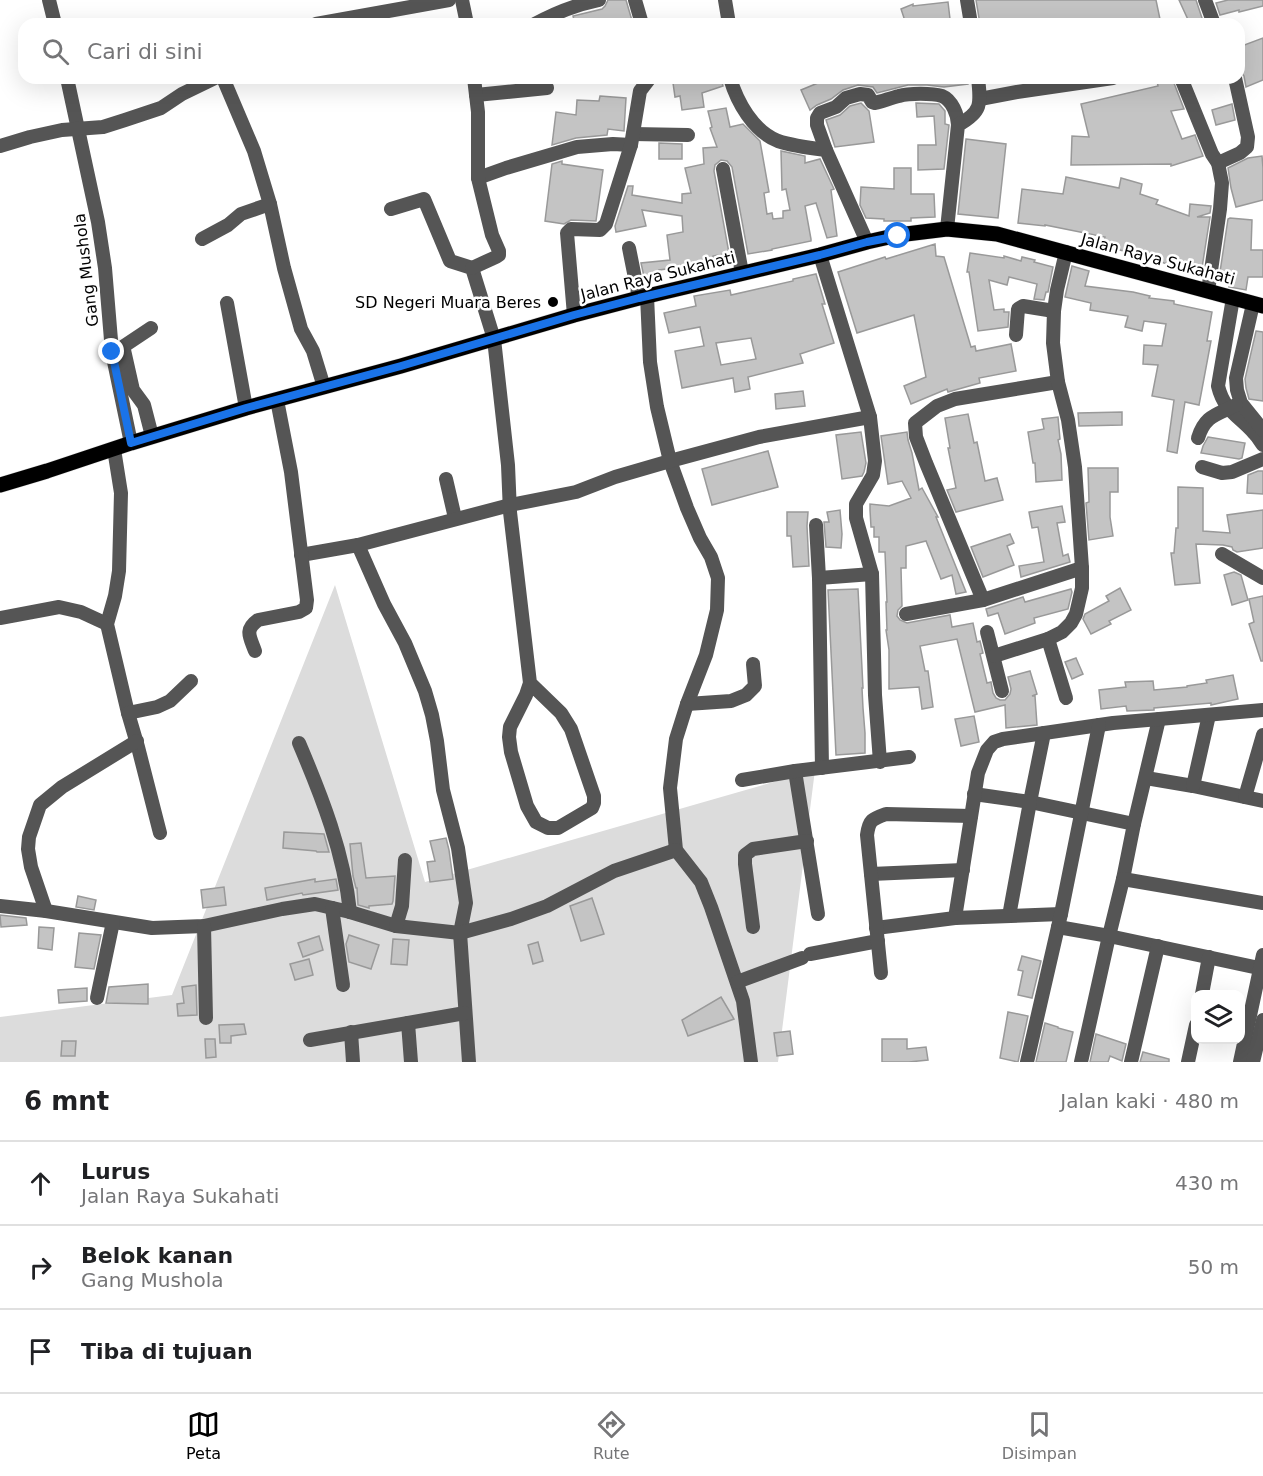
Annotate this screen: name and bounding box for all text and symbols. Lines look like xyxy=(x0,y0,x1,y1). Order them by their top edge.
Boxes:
search box xyxy=(18,18,1245,84)
icon: search xyxy=(39,35,72,68)
text: Cari di sini xyxy=(87,39,203,64)
street label: Gang Mushola xyxy=(70,212,102,328)
route start xyxy=(884,222,910,248)
street label: Jalan Raya Sukahati xyxy=(1078,229,1237,289)
street label: Jalan Raya Sukahati xyxy=(578,248,737,305)
place label: SD Negeri Muara Beres xyxy=(355,293,541,312)
marker: SD Negeri Muara Beres xyxy=(546,295,560,309)
route end xyxy=(98,338,124,364)
map controls xyxy=(1191,990,1245,1044)
button: layers xyxy=(1191,990,1245,1044)
text: 6 mnt xyxy=(24,1086,109,1116)
text: Jalan kaki · 480 m xyxy=(1060,1089,1239,1113)
text: Lurus xyxy=(81,1159,150,1184)
icon: ahead xyxy=(24,1167,57,1200)
text: 430 m xyxy=(1175,1171,1239,1195)
text: Jalan Raya Sukahati xyxy=(81,1184,279,1208)
text: Belok kanan xyxy=(81,1243,233,1268)
icon: right xyxy=(24,1251,57,1284)
text: 50 m xyxy=(1188,1255,1239,1279)
text: Gang Mushola xyxy=(81,1268,224,1292)
icon: arrive xyxy=(24,1335,57,1368)
text: Tiba di tujuan xyxy=(81,1339,253,1364)
tab: Peta xyxy=(186,1408,221,1463)
tab: Rute xyxy=(593,1408,630,1463)
tab: Disimpan xyxy=(1002,1408,1077,1463)

